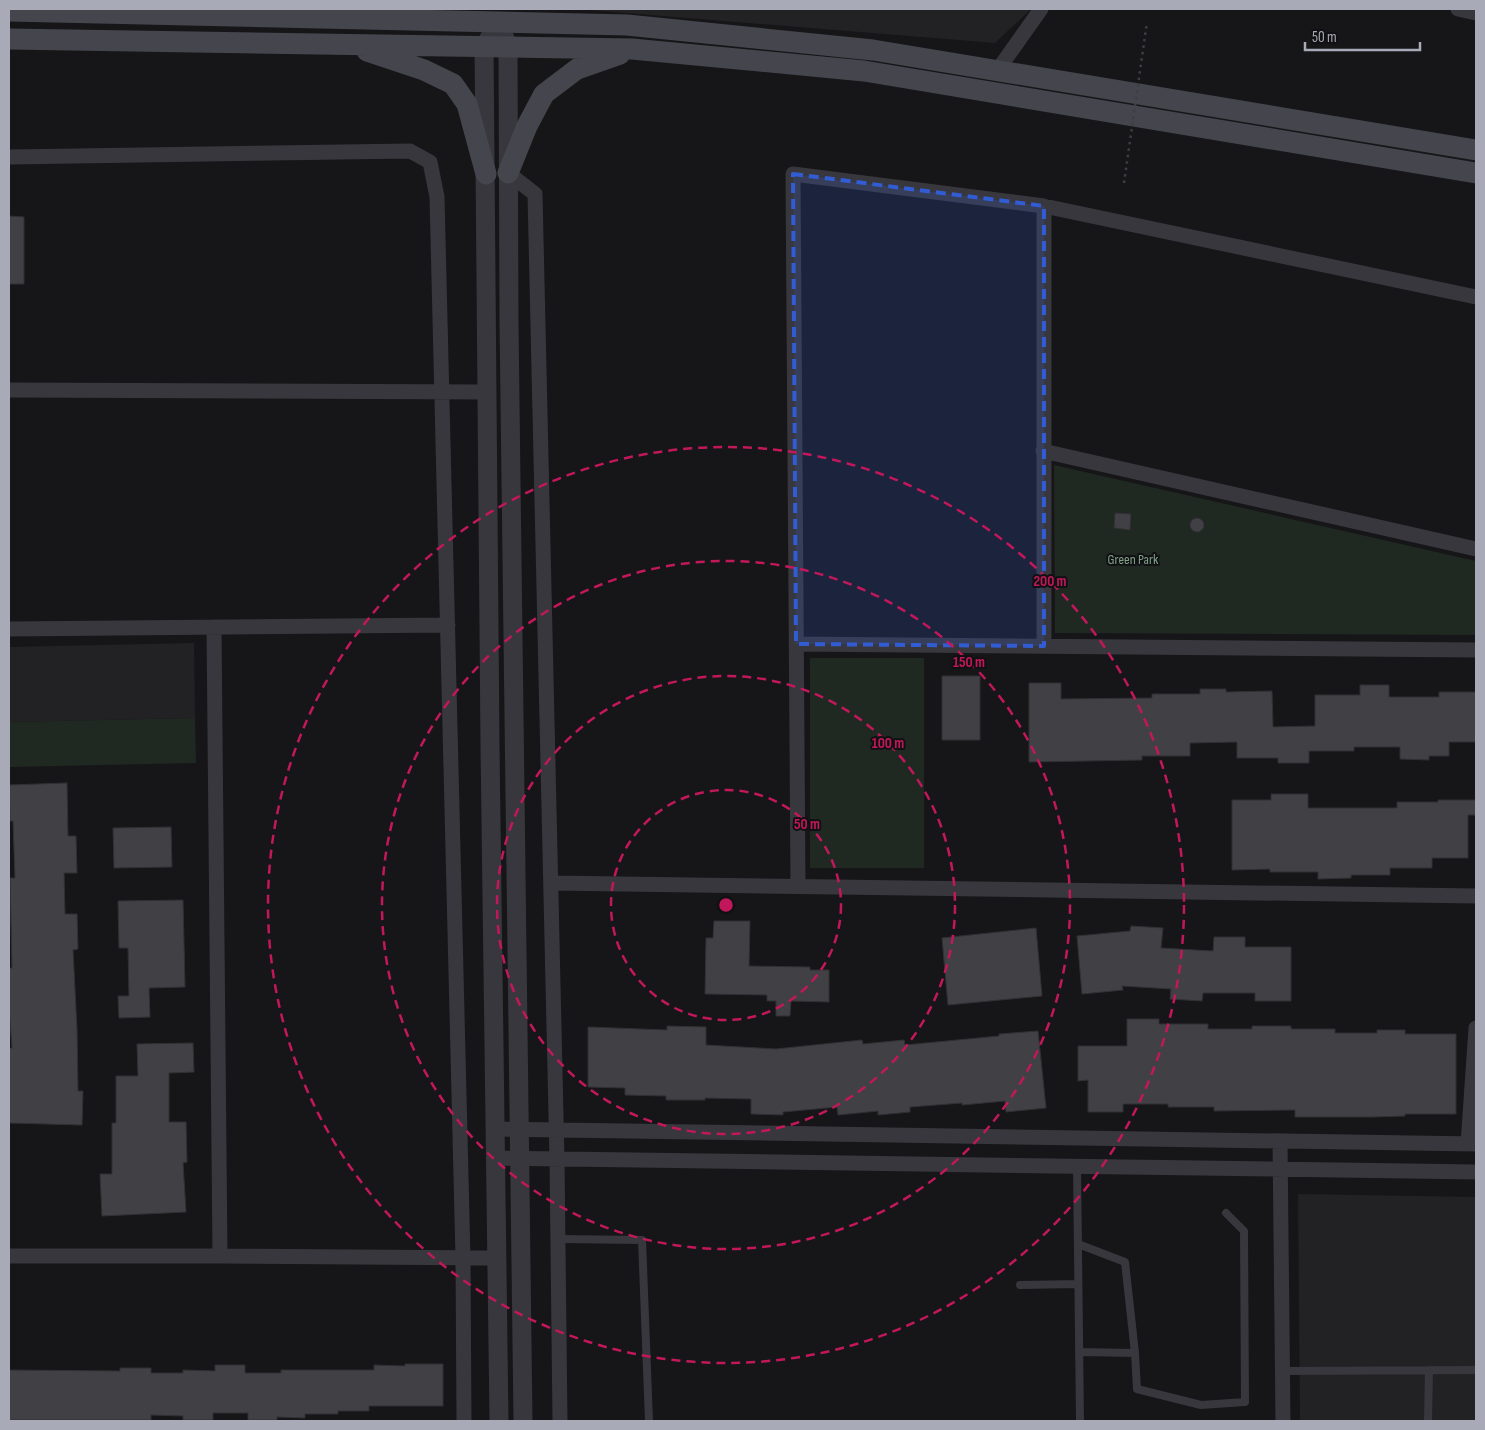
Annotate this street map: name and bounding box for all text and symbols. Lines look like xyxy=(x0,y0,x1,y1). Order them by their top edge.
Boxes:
scale bar xyxy=(1305,20,1420,52)
text: 50 m xyxy=(1312,28,1337,47)
park label: Green Park xyxy=(1108,551,1159,568)
text: 200 m xyxy=(1033,572,1067,591)
text: 150 m xyxy=(953,653,985,672)
text: 100 m xyxy=(872,734,904,753)
text: 50 m xyxy=(794,815,820,834)
centre of rings xyxy=(717,896,735,914)

